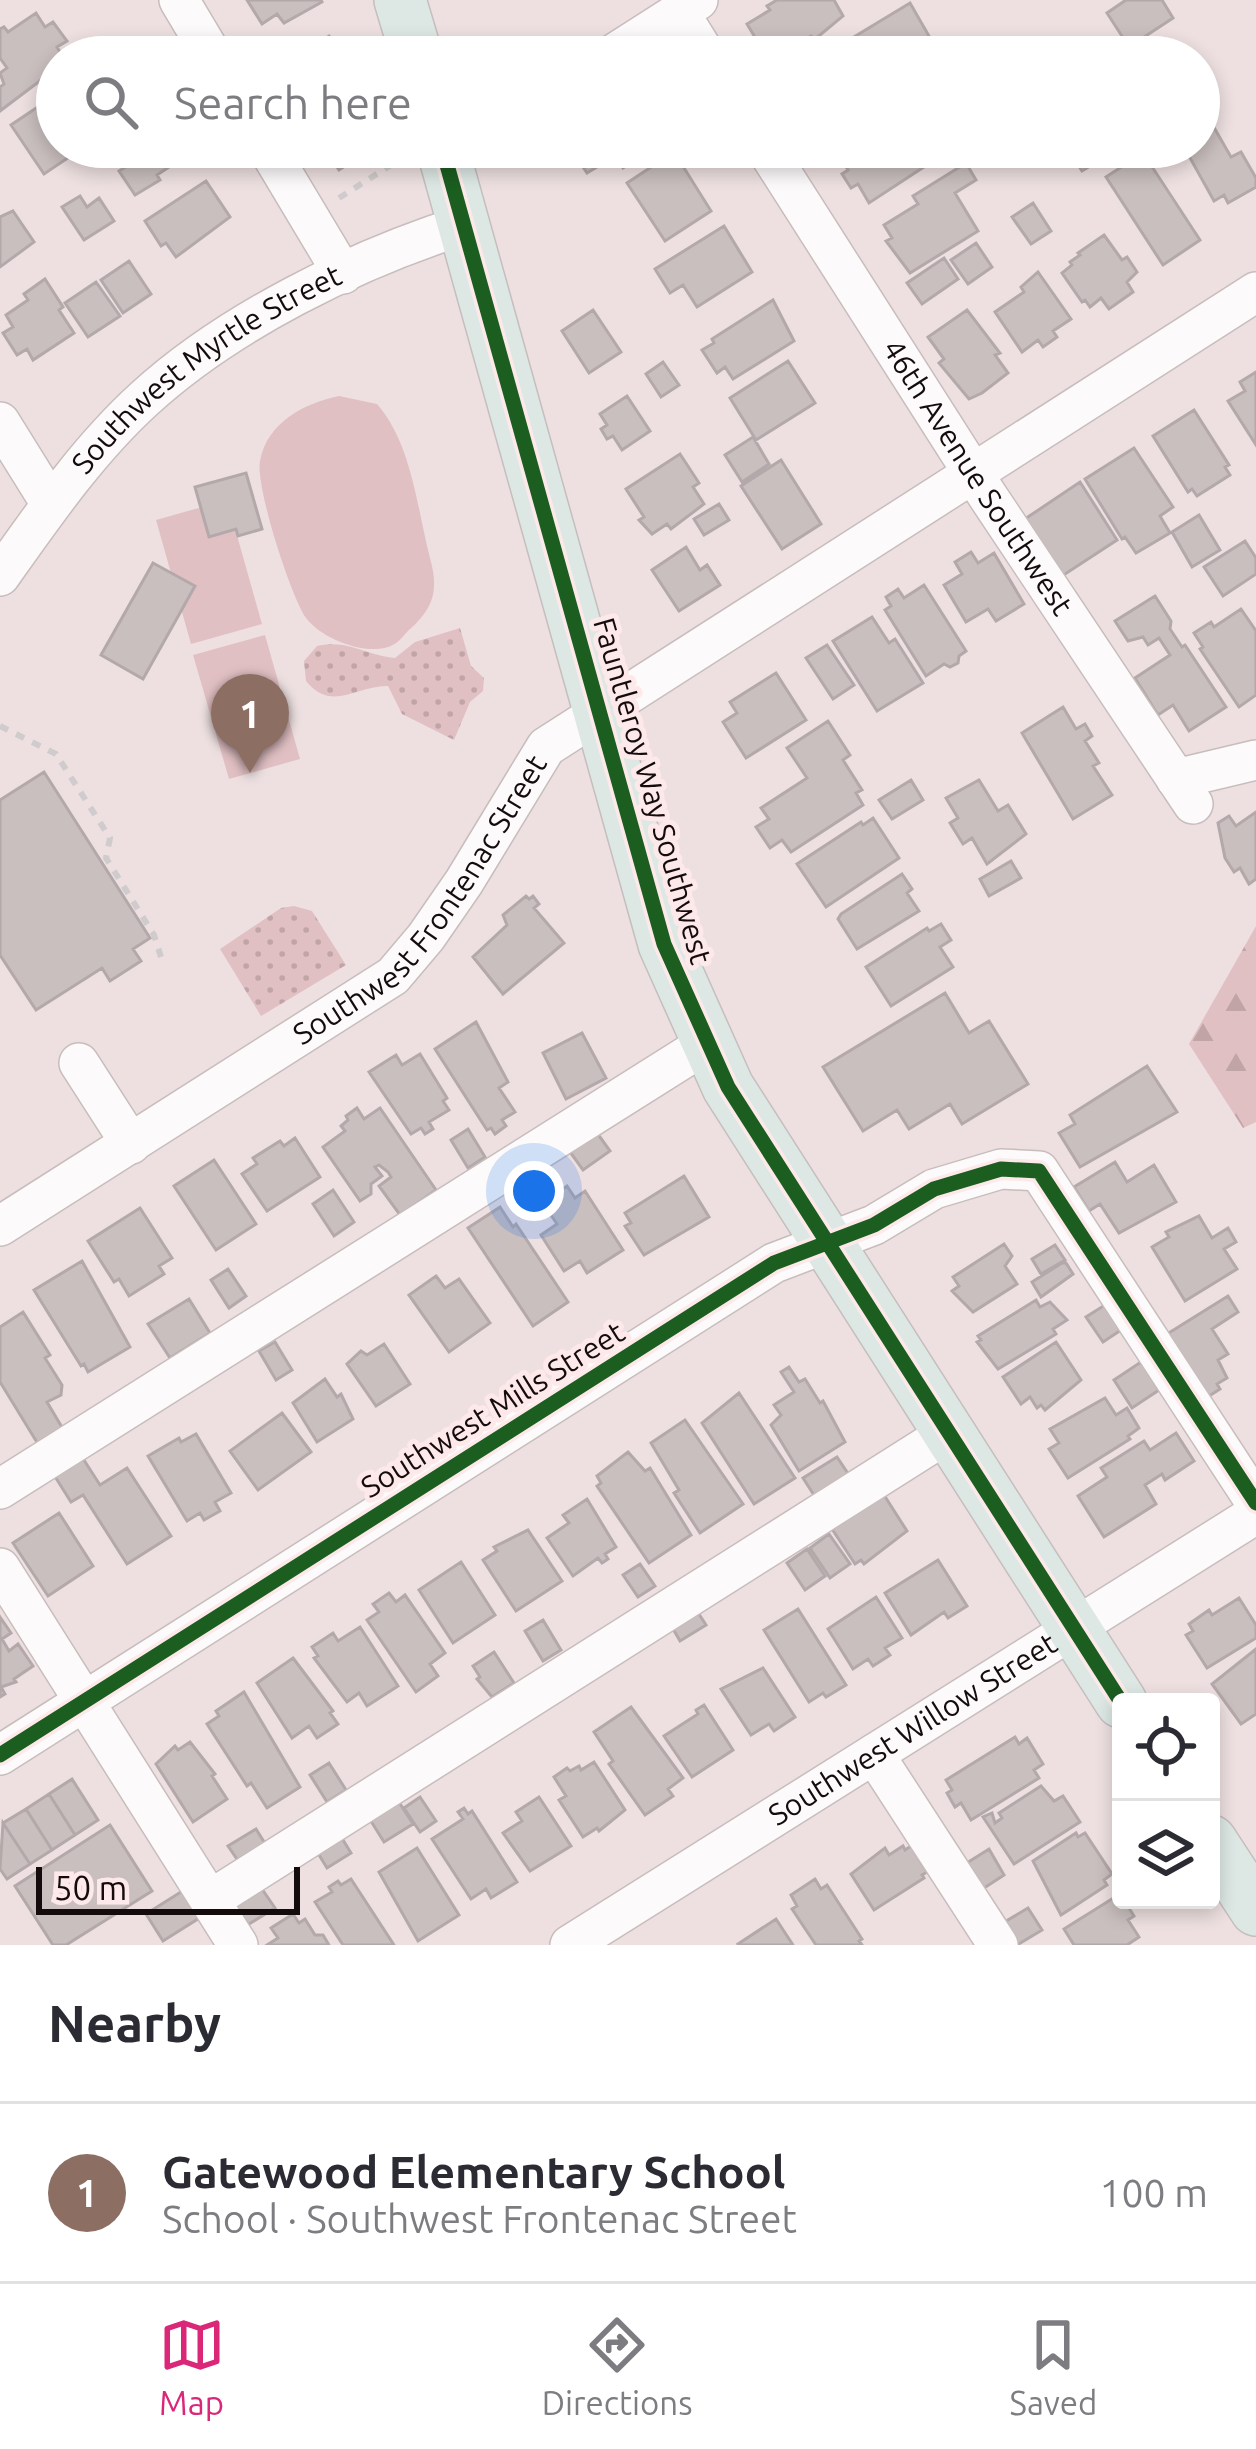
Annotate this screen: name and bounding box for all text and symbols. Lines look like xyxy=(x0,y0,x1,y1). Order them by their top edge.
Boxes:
search box xyxy=(36,36,1220,168)
icon: search xyxy=(78,69,144,135)
text: Search here xyxy=(174,77,412,128)
street label: Southwest Myrtle Street xyxy=(65,257,347,480)
street label: 46th Avenue Southwest xyxy=(876,333,1080,621)
street label: Fauntleroy Way Southwest xyxy=(587,614,719,968)
pin: 1 xyxy=(211,674,289,773)
street label: Southwest Frontenac Street xyxy=(287,748,553,1051)
your location xyxy=(504,1161,564,1221)
street label: Southwest Mills Street xyxy=(355,1314,630,1504)
street label: Southwest Willow Street xyxy=(762,1625,1063,1832)
map controls xyxy=(1112,1693,1220,1909)
button: locate xyxy=(1112,1693,1220,1801)
button: layers xyxy=(1112,1801,1220,1909)
scale bar xyxy=(36,1861,300,1914)
text: 50 m xyxy=(54,1869,127,1906)
text: Nearby xyxy=(48,1994,221,2052)
text: Gatewood Elementary School xyxy=(162,2146,785,2197)
text: 1 xyxy=(76,2171,98,2214)
text: 100 m xyxy=(1099,2171,1208,2214)
text: School · Southwest Frontenac Street xyxy=(162,2197,797,2240)
tab: Map xyxy=(159,2312,225,2421)
tab: Directions xyxy=(542,2312,692,2421)
tab: Saved xyxy=(1010,2312,1097,2421)

